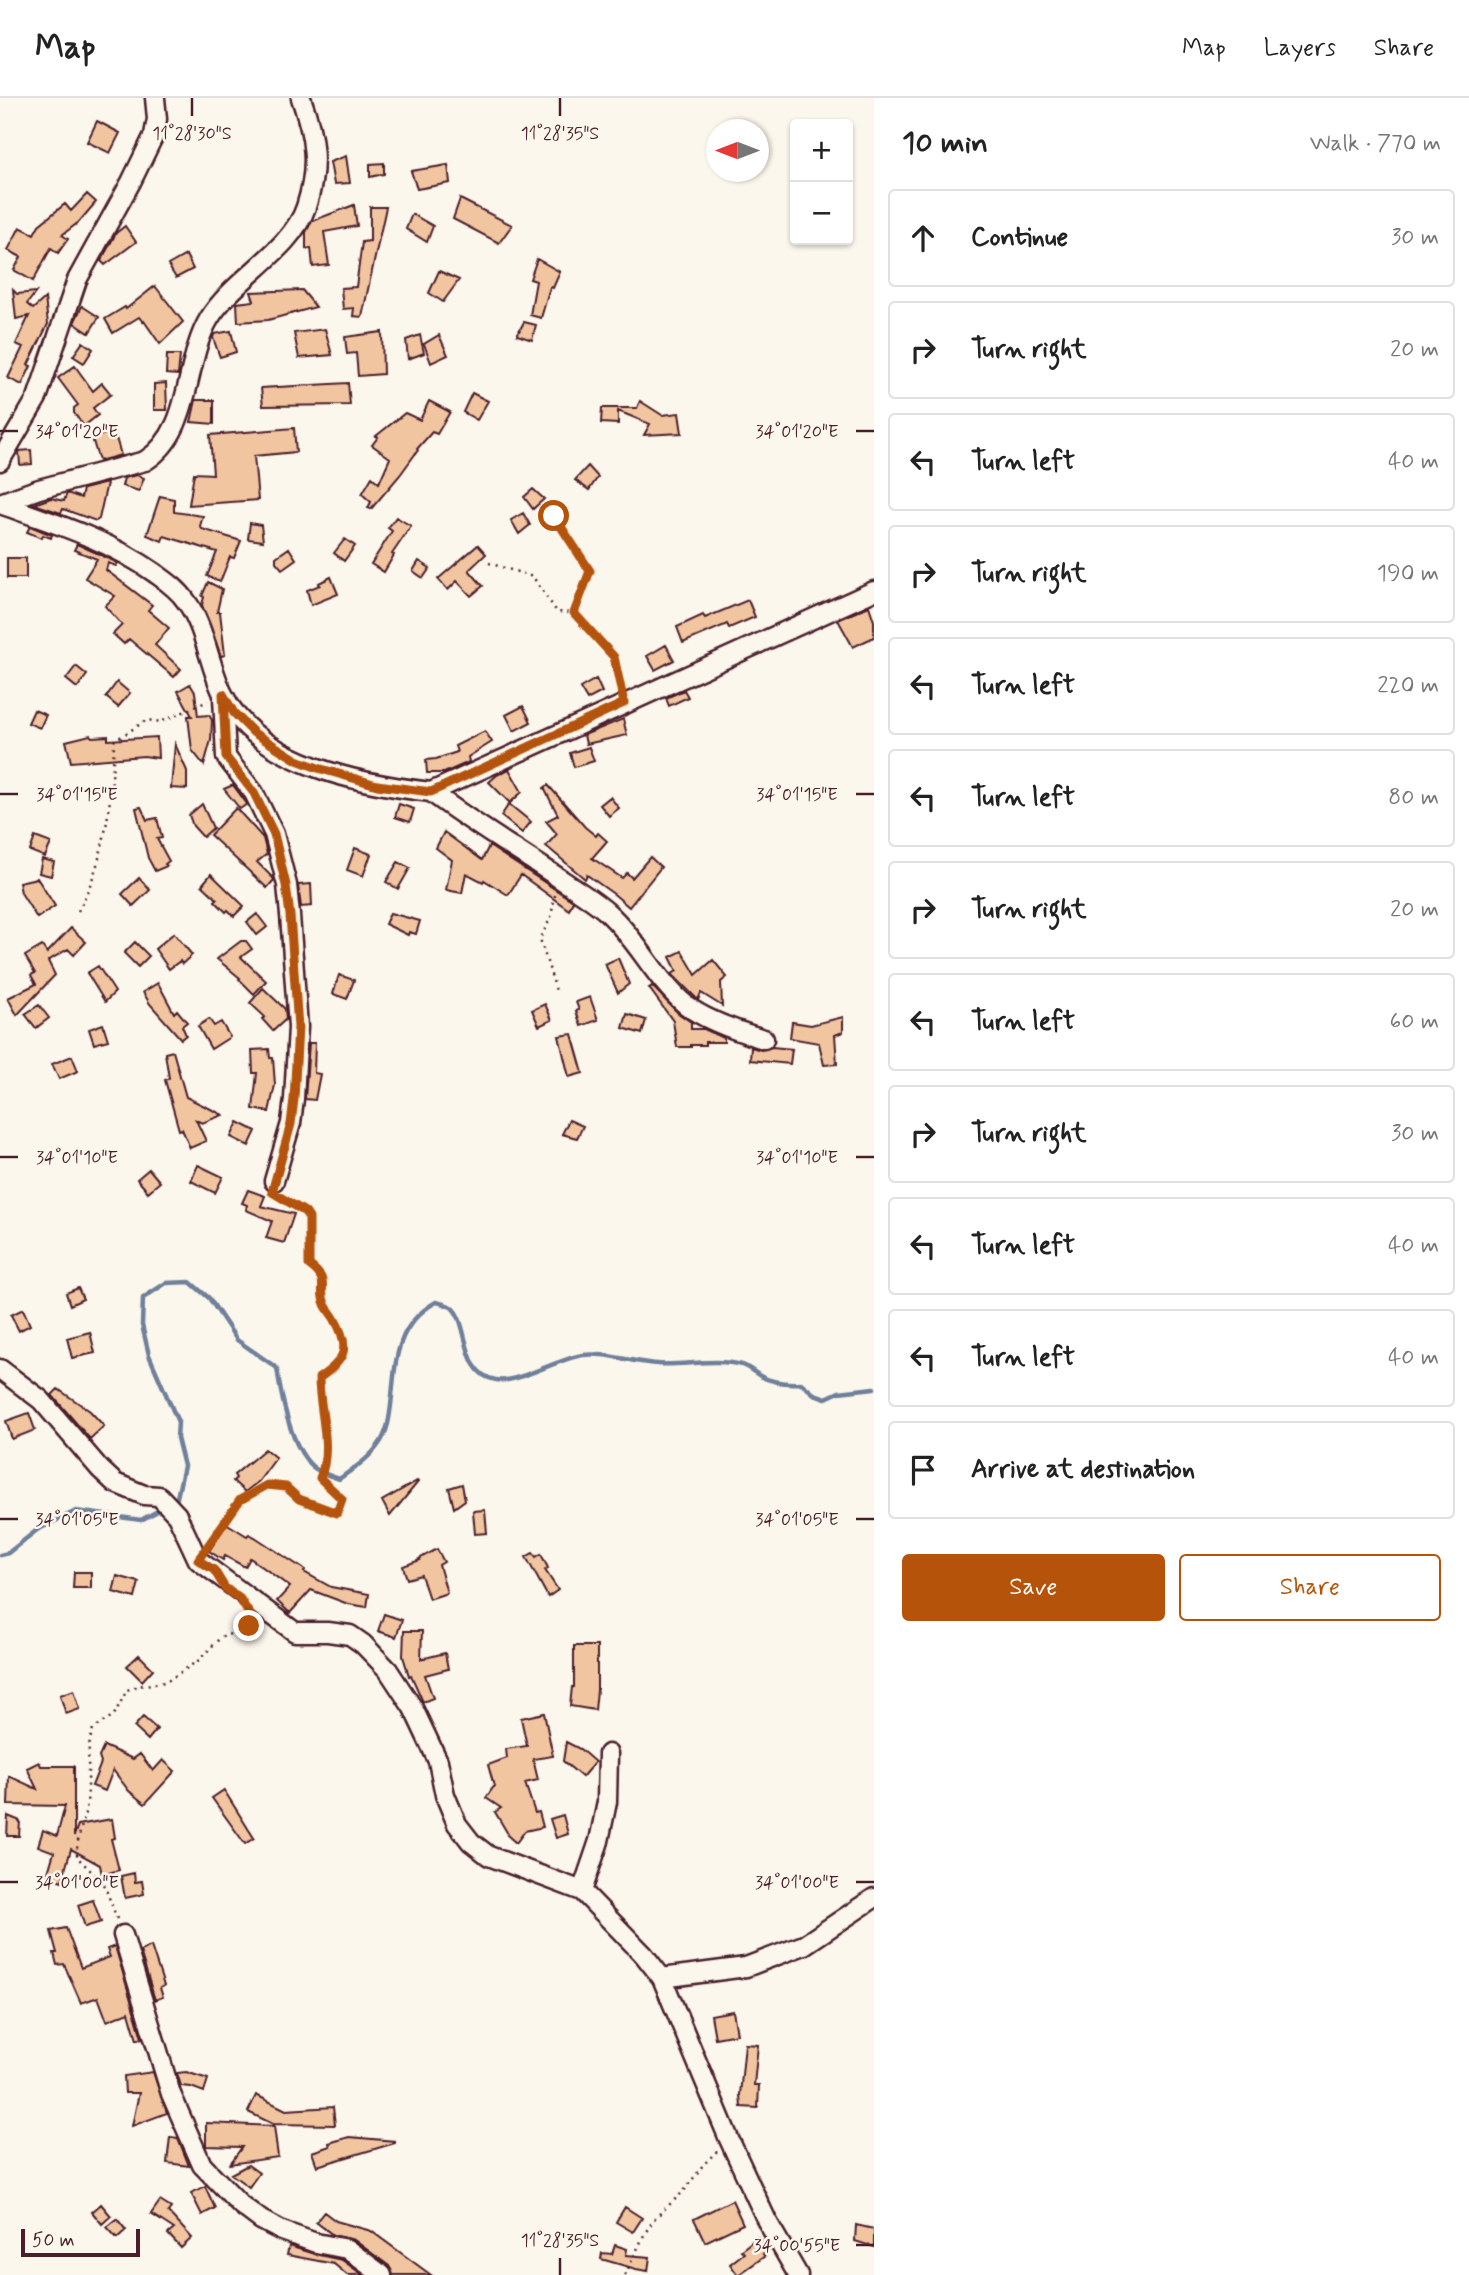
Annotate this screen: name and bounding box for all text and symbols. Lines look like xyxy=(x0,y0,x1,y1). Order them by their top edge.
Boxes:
text: Map xyxy=(35,26,95,70)
text: Map xyxy=(1182,33,1226,64)
text: Layers xyxy=(1264,33,1336,64)
text: Share xyxy=(1374,33,1434,64)
north arrow xyxy=(706,119,769,182)
map controls xyxy=(790,119,853,245)
button: + xyxy=(790,119,853,182)
text: 11°28'30"S xyxy=(152,122,232,146)
text: 11°28'35"S xyxy=(521,122,599,146)
text: 10 min xyxy=(902,124,988,163)
text: Walk · 770 m xyxy=(1310,129,1441,159)
button: − xyxy=(790,182,853,245)
icon: ahead xyxy=(904,219,942,257)
text: Continue xyxy=(971,221,1068,255)
text: 30 m xyxy=(1391,223,1439,253)
icon: right xyxy=(904,331,942,369)
text: Turn right xyxy=(971,333,1087,367)
text: 20 m xyxy=(1390,335,1439,365)
text: 34°01'20"E xyxy=(36,420,118,444)
text: 34°01'20"E xyxy=(756,420,838,444)
icon: left xyxy=(904,443,942,481)
text: Turn left xyxy=(971,445,1075,479)
text: 40 m xyxy=(1388,447,1439,477)
route start xyxy=(538,500,569,531)
icon: right xyxy=(904,555,942,593)
text: Turn right xyxy=(971,557,1087,591)
text: 190 m xyxy=(1377,559,1439,589)
icon: left xyxy=(904,667,942,705)
text: Turn left xyxy=(971,669,1075,703)
text: 220 m xyxy=(1377,671,1439,701)
icon: left xyxy=(904,779,942,817)
text: Turn left xyxy=(971,781,1075,815)
text: 34°01'15"E xyxy=(36,783,118,807)
text: 34°01'15"E xyxy=(756,783,838,807)
text: 80 m xyxy=(1388,783,1439,813)
icon: right xyxy=(904,891,942,929)
text: Turn right xyxy=(971,893,1087,927)
text: 20 m xyxy=(1390,895,1439,925)
icon: left xyxy=(904,1003,942,1041)
text: Turn left xyxy=(971,1005,1075,1039)
text: 60 m xyxy=(1390,1007,1439,1037)
icon: right xyxy=(904,1115,942,1153)
text: Turn right xyxy=(971,1117,1087,1151)
text: 30 m xyxy=(1391,1119,1439,1149)
text: 34°01'10"E xyxy=(36,1146,118,1170)
text: 34°01'10"E xyxy=(756,1146,838,1170)
icon: left xyxy=(904,1227,942,1265)
text: Turn left xyxy=(971,1229,1075,1263)
text: 40 m xyxy=(1388,1231,1439,1261)
icon: left xyxy=(904,1339,942,1377)
text: Turn left xyxy=(971,1341,1075,1375)
text: 40 m xyxy=(1388,1343,1439,1373)
icon: arrive xyxy=(904,1451,942,1489)
text: Arrive at destination xyxy=(971,1453,1195,1487)
text: 34°01'05"E xyxy=(35,1508,119,1532)
text: 34°01'05"E xyxy=(755,1508,839,1532)
button: Save xyxy=(902,1554,1165,1621)
button: Share xyxy=(1179,1554,1441,1621)
route end xyxy=(233,1610,264,1641)
text: 34°01'00"E xyxy=(35,1871,119,1895)
text: 34°01'00"E xyxy=(755,1871,839,1895)
scale bar xyxy=(21,2226,140,2258)
text: 50 m xyxy=(32,2228,75,2253)
text: 11°28'35"S xyxy=(521,2229,599,2253)
text: 34°00'55"E xyxy=(754,2234,840,2258)

